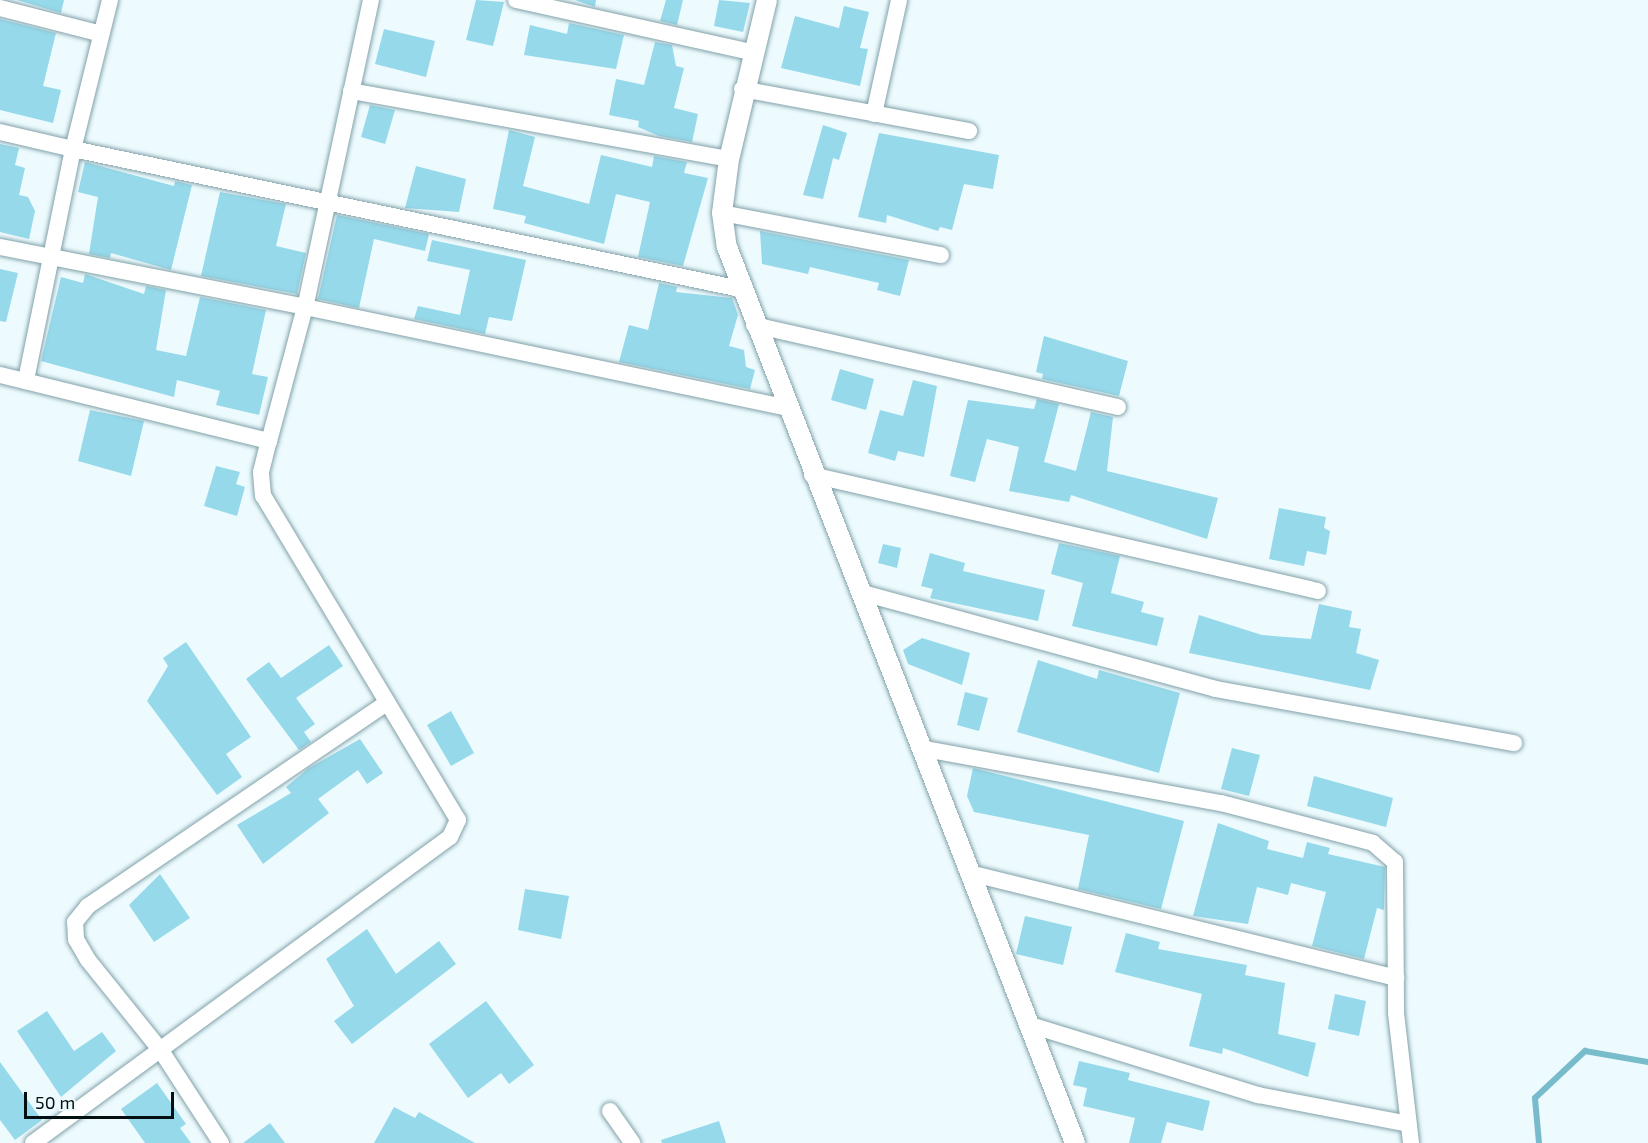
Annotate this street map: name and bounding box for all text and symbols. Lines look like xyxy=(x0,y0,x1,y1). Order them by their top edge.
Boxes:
scale bar xyxy=(27,1080,177,1118)
text: 50 m xyxy=(35,1091,75,1113)

